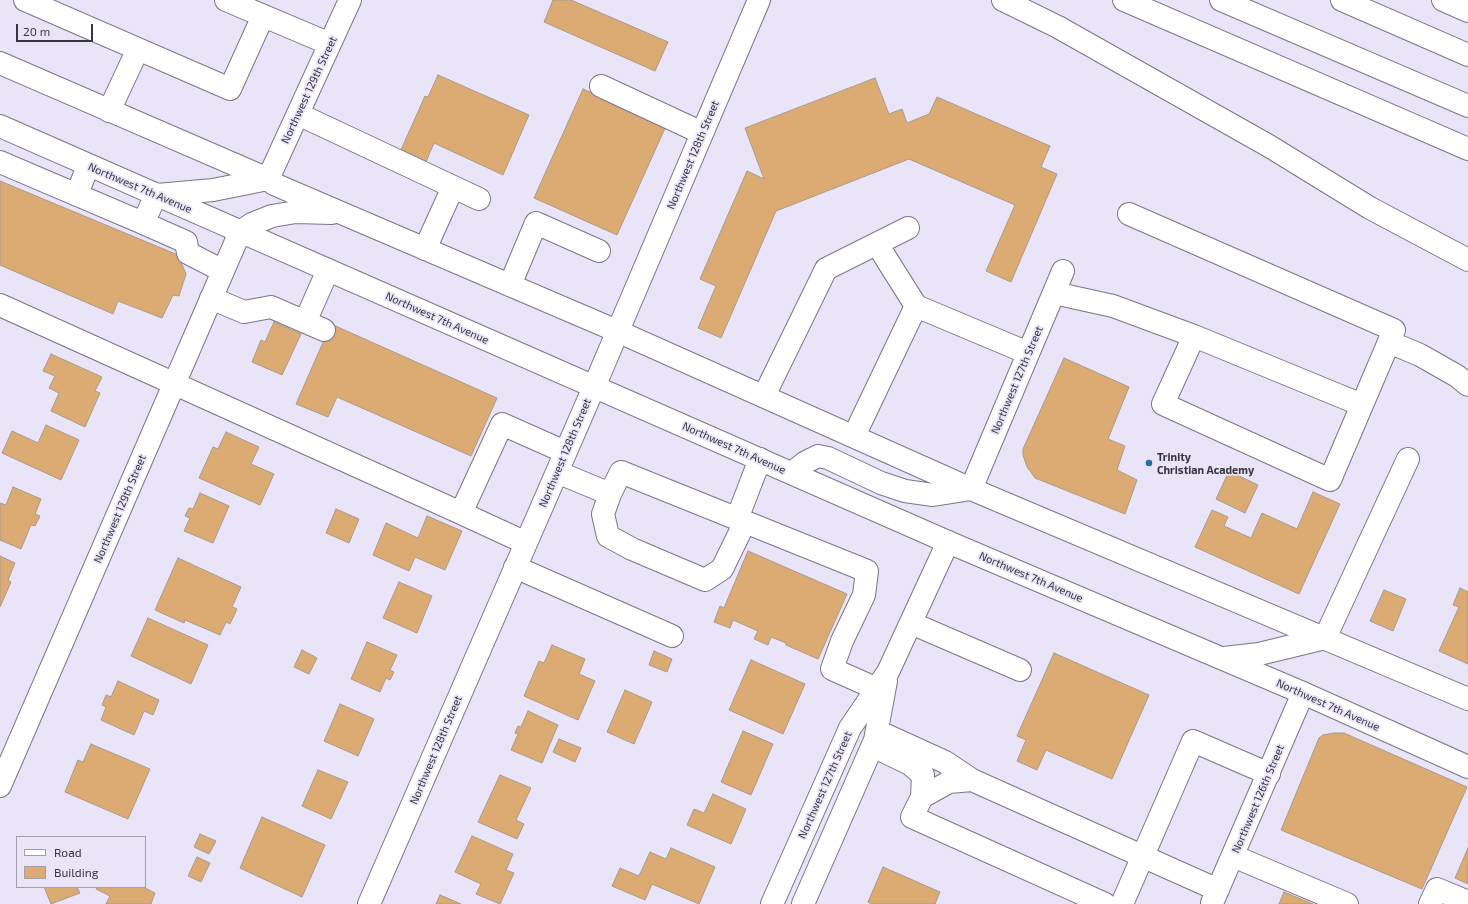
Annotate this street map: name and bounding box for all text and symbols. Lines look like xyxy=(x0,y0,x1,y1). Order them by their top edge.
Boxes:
scale bar xyxy=(18,16,95,42)
text: 20 m xyxy=(23,24,50,38)
street label: Northwest 129th Street xyxy=(278,34,340,146)
street label: Northwest 128th Street xyxy=(664,99,722,211)
street label: Northwest 7th Avenue xyxy=(86,160,194,216)
street label: Northwest 7th Avenue xyxy=(383,289,491,347)
street label: Northwest 127th Street xyxy=(988,324,1046,436)
street label: Northwest 128th Street xyxy=(536,397,594,509)
street label: Northwest 7th Avenue xyxy=(680,419,788,477)
place label: Trinity Christian Academy xyxy=(1157,450,1254,476)
street label: Northwest 129th Street xyxy=(91,453,149,565)
marker: Trinity Christian Academy xyxy=(1144,458,1154,468)
street label: Northwest 7th Avenue xyxy=(977,549,1085,605)
street label: Northwest 7th Avenue xyxy=(1274,676,1382,734)
street label: Northwest 128th Street xyxy=(407,694,465,806)
street label: Northwest 127th Street xyxy=(795,729,855,841)
street label: Northwest 126th Street xyxy=(1229,743,1287,855)
legend xyxy=(16,836,146,888)
text: Road xyxy=(54,845,82,859)
text: Building xyxy=(54,865,98,879)

